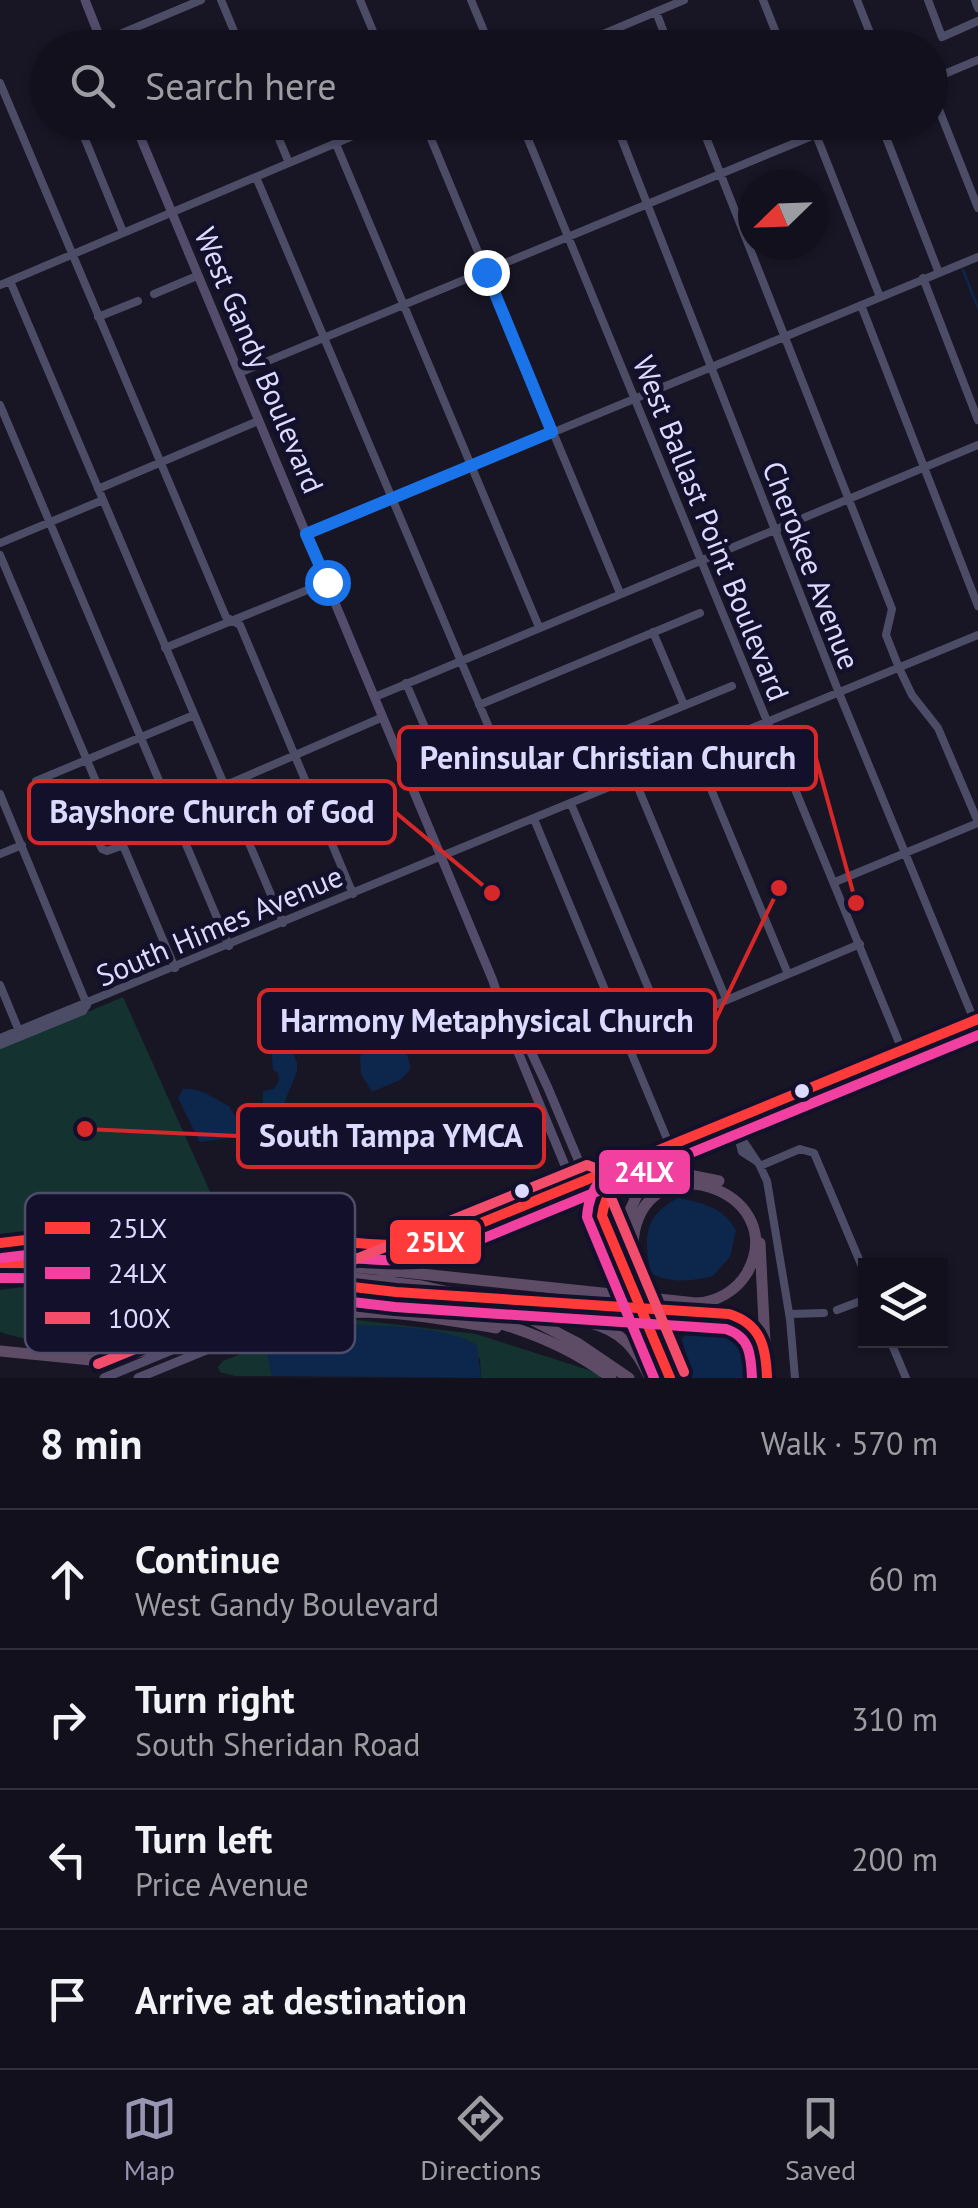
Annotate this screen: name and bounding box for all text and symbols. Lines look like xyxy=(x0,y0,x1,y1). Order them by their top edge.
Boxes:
search box xyxy=(30,30,948,140)
icon: search xyxy=(65,58,120,113)
text: Search here xyxy=(145,61,337,110)
north arrow xyxy=(738,170,828,260)
street label: West Gandy Boulevard xyxy=(186,221,334,499)
route end xyxy=(464,250,510,296)
street label: West Ballast Point Boulevard xyxy=(625,350,799,706)
street label: Cherokee Avenue xyxy=(754,455,870,675)
route start xyxy=(305,560,351,606)
callout: Peninsular Christian Church xyxy=(399,727,816,789)
text: Peninsular Christian Church xyxy=(420,736,796,778)
callout: Bayshore Church of God xyxy=(29,781,395,843)
text: Bayshore Church of God xyxy=(49,790,375,832)
street label: South Himes Avenue xyxy=(90,855,348,995)
callout: Harmony Metaphysical Church xyxy=(259,990,715,1052)
text: Harmony Metaphysical Church xyxy=(280,999,694,1041)
unlabelled marker xyxy=(792,1081,812,1101)
callout: South Tampa YMCA xyxy=(238,1105,544,1167)
text: South Tampa YMCA xyxy=(259,1114,524,1156)
line badge: 24LX xyxy=(597,1148,692,1196)
text: 24LX xyxy=(614,1153,674,1190)
unlabelled marker xyxy=(512,1181,532,1201)
legend xyxy=(25,1193,355,1353)
text: 25LX xyxy=(108,1209,167,1246)
line badge: 25LX xyxy=(388,1218,483,1266)
text: 25LX xyxy=(405,1223,465,1260)
text: 24LX xyxy=(108,1254,167,1291)
map controls xyxy=(858,1258,948,1348)
button: layers xyxy=(858,1258,948,1348)
text: 100X xyxy=(108,1299,171,1336)
text: 8 min xyxy=(40,1416,142,1471)
text: Walk · 570 m xyxy=(761,1422,938,1464)
text: Continue xyxy=(135,1534,280,1583)
icon: ahead xyxy=(40,1552,95,1607)
text: 60 m xyxy=(869,1558,938,1600)
text: West Gandy Boulevard xyxy=(135,1583,439,1625)
text: Turn right xyxy=(135,1674,295,1723)
icon: right xyxy=(40,1692,95,1747)
text: 310 m xyxy=(851,1698,938,1740)
text: South Sheridan Road xyxy=(135,1723,420,1765)
text: Turn left xyxy=(135,1814,272,1863)
icon: left xyxy=(40,1832,95,1887)
text: 200 m xyxy=(851,1838,938,1880)
text: Price Avenue xyxy=(135,1863,309,1905)
icon: arrive xyxy=(40,1972,95,2027)
text: Arrive at destination xyxy=(135,1975,467,2024)
tab: Map xyxy=(122,2091,177,2188)
tab: Directions xyxy=(420,2091,541,2188)
tab: Saved xyxy=(785,2091,856,2188)

